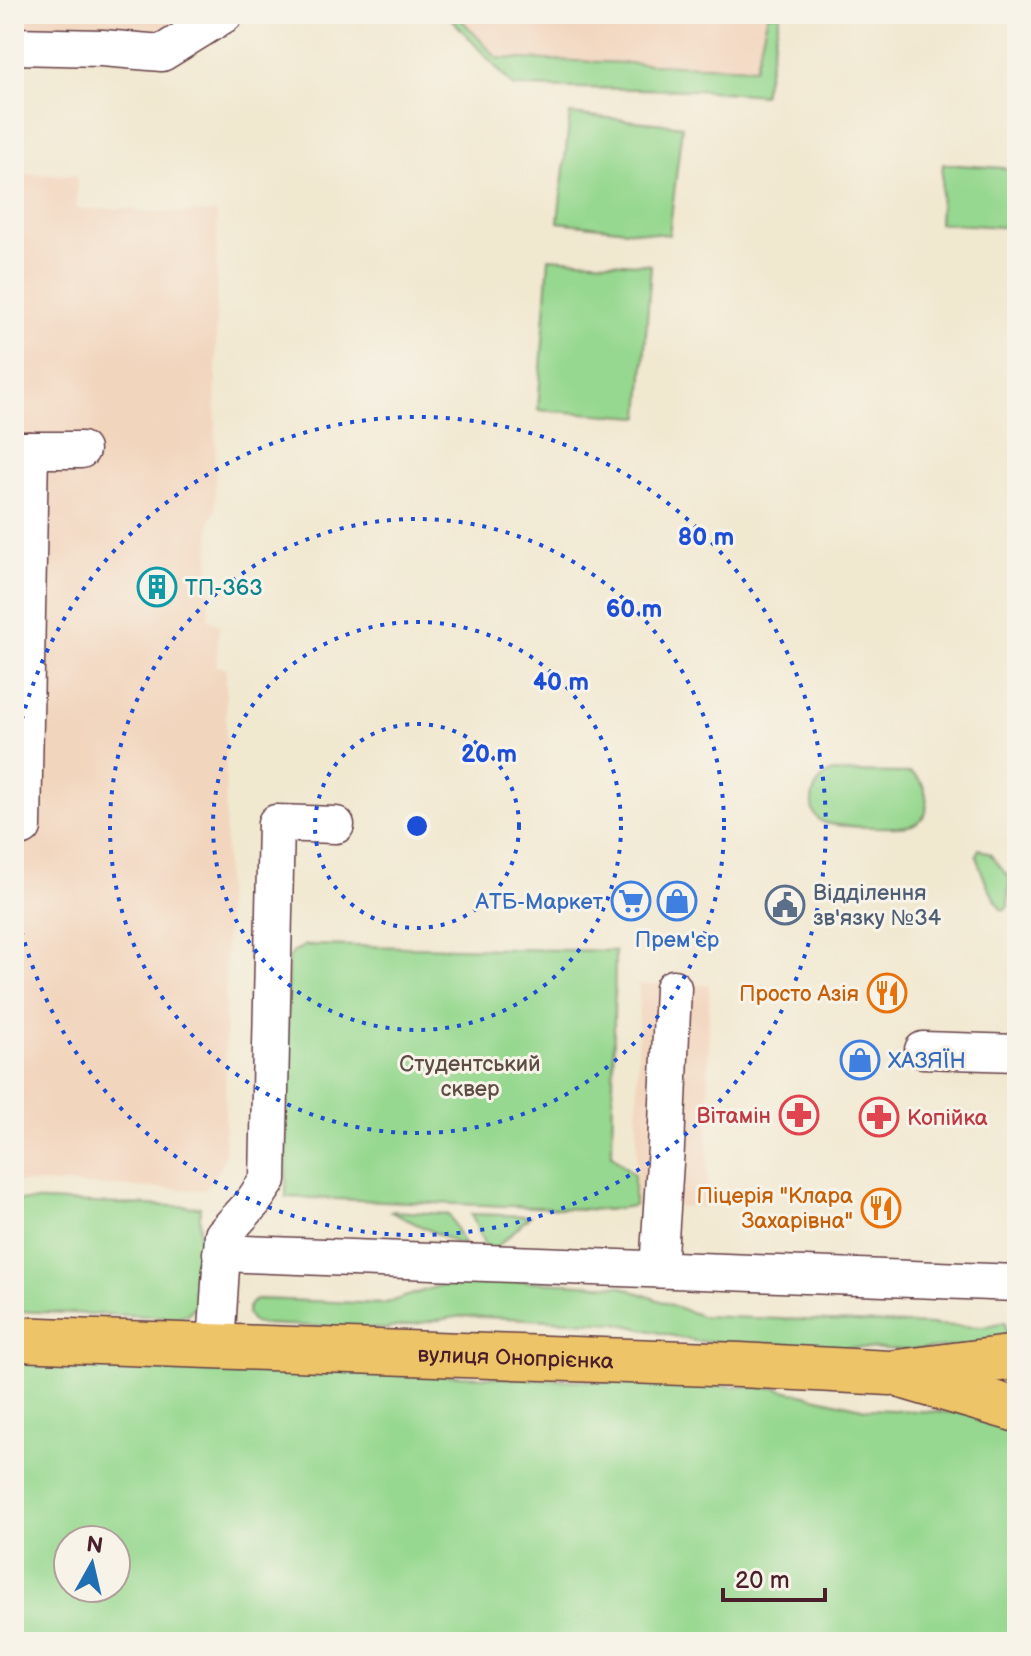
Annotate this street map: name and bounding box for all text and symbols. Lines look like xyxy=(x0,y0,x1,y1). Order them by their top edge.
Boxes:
text: 80 m xyxy=(678,523,734,552)
building icon: ТП-363 xyxy=(136,566,178,608)
place label: ТП-363 xyxy=(185,575,263,602)
text: 60 m xyxy=(606,595,662,624)
text: 40 m xyxy=(533,668,589,697)
text: 20 m xyxy=(461,740,517,769)
centre of rings xyxy=(403,812,431,840)
supermarket icon: АТБ-Маркет xyxy=(610,880,652,922)
shop icon: Прем'єр xyxy=(656,880,698,922)
place label: Відділення зв'язку №34 xyxy=(813,880,942,932)
public building icon: Відділення зв'язку №34 xyxy=(764,884,806,926)
place label: АТБ-Маркет xyxy=(475,889,604,916)
place label: Прем'єр xyxy=(635,927,720,954)
restaurant icon: Просто Азія xyxy=(866,972,908,1014)
place label: Просто Азія xyxy=(739,981,859,1008)
shop icon: ХАЗЯЇН xyxy=(839,1039,881,1081)
place label: ХАЗЯЇН xyxy=(888,1048,966,1075)
park label: Студентський сквер xyxy=(399,1051,541,1103)
pharmacy icon: Вітамін xyxy=(778,1094,820,1136)
pharmacy icon: Копійка xyxy=(858,1096,900,1138)
place label: Вітамін xyxy=(696,1103,771,1130)
place label: Копійка xyxy=(907,1105,988,1132)
place label: Піцерія "Клара Захарівна" xyxy=(697,1183,853,1235)
restaurant icon: Піцерія "Клара Захарівна" xyxy=(860,1187,902,1229)
street label: вулиця Онопрієнка xyxy=(417,1341,614,1375)
north arrow xyxy=(52,1524,132,1604)
text: N xyxy=(85,1531,105,1560)
scale bar xyxy=(723,1552,825,1602)
text: 20 m xyxy=(735,1566,790,1595)

